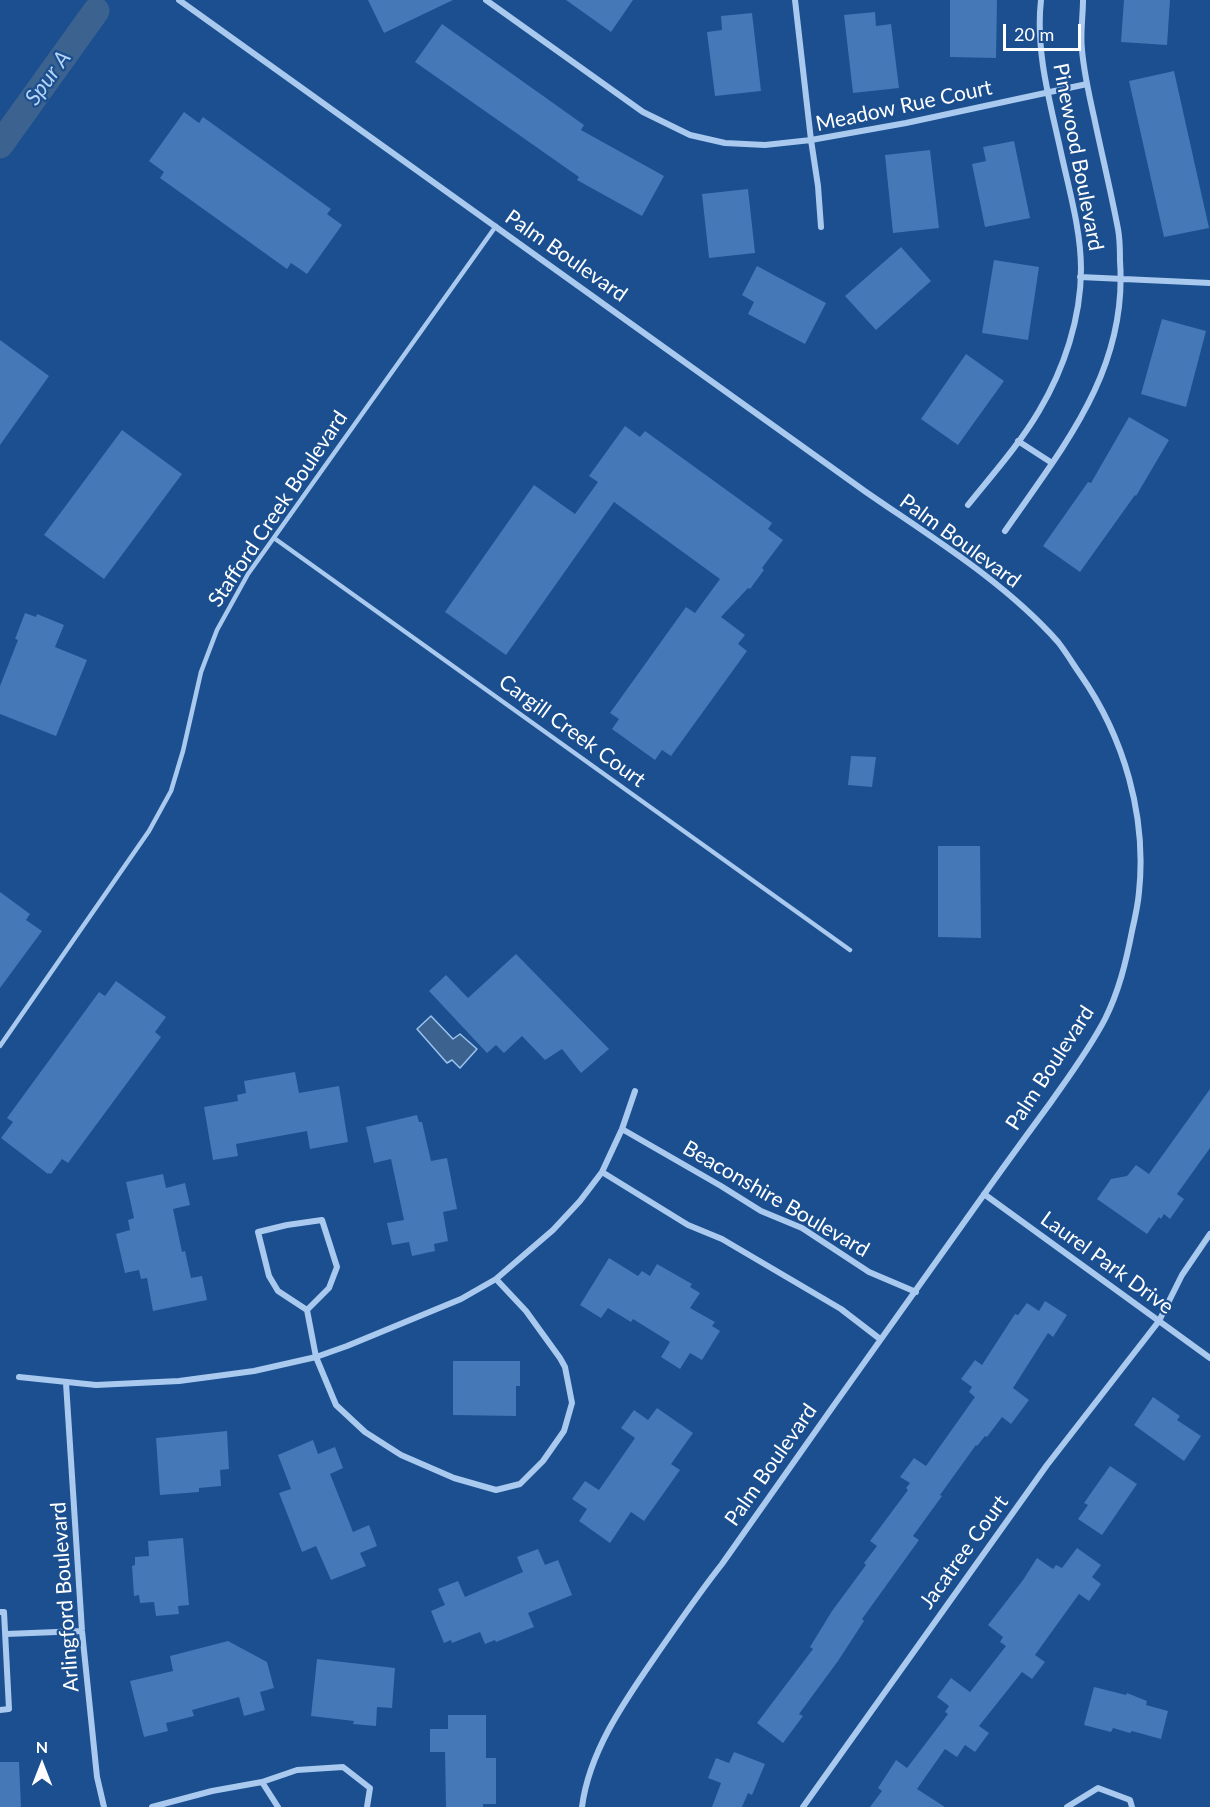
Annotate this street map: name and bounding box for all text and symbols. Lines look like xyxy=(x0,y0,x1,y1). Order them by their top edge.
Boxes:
scale bar xyxy=(1006,12,1084,50)
text: 20 m xyxy=(1014,23,1054,45)
water label: Spur A xyxy=(19,46,77,110)
street label: Pinewood Boulevard xyxy=(1047,61,1109,253)
street label: Meadow Rue Court xyxy=(814,75,994,137)
street label: Palm Boulevard xyxy=(500,205,632,307)
street label: Stafford Creek Boulevard xyxy=(203,406,353,612)
street label: Palm Boulevard xyxy=(895,489,1025,593)
street label: Cargill Creek Court xyxy=(494,669,650,793)
street label: Palm Boulevard xyxy=(1000,1001,1100,1135)
street label: Beaconshire Boulevard xyxy=(678,1135,874,1263)
street label: Laurel Park Drive xyxy=(1036,1206,1178,1320)
street label: Palm Boulevard xyxy=(720,1399,822,1531)
street label: Jacatree Court xyxy=(914,1490,1014,1614)
street label: Arlingford Boulevard xyxy=(46,1501,84,1693)
north arrow xyxy=(12,1735,72,1795)
text: N xyxy=(36,1737,48,1756)

